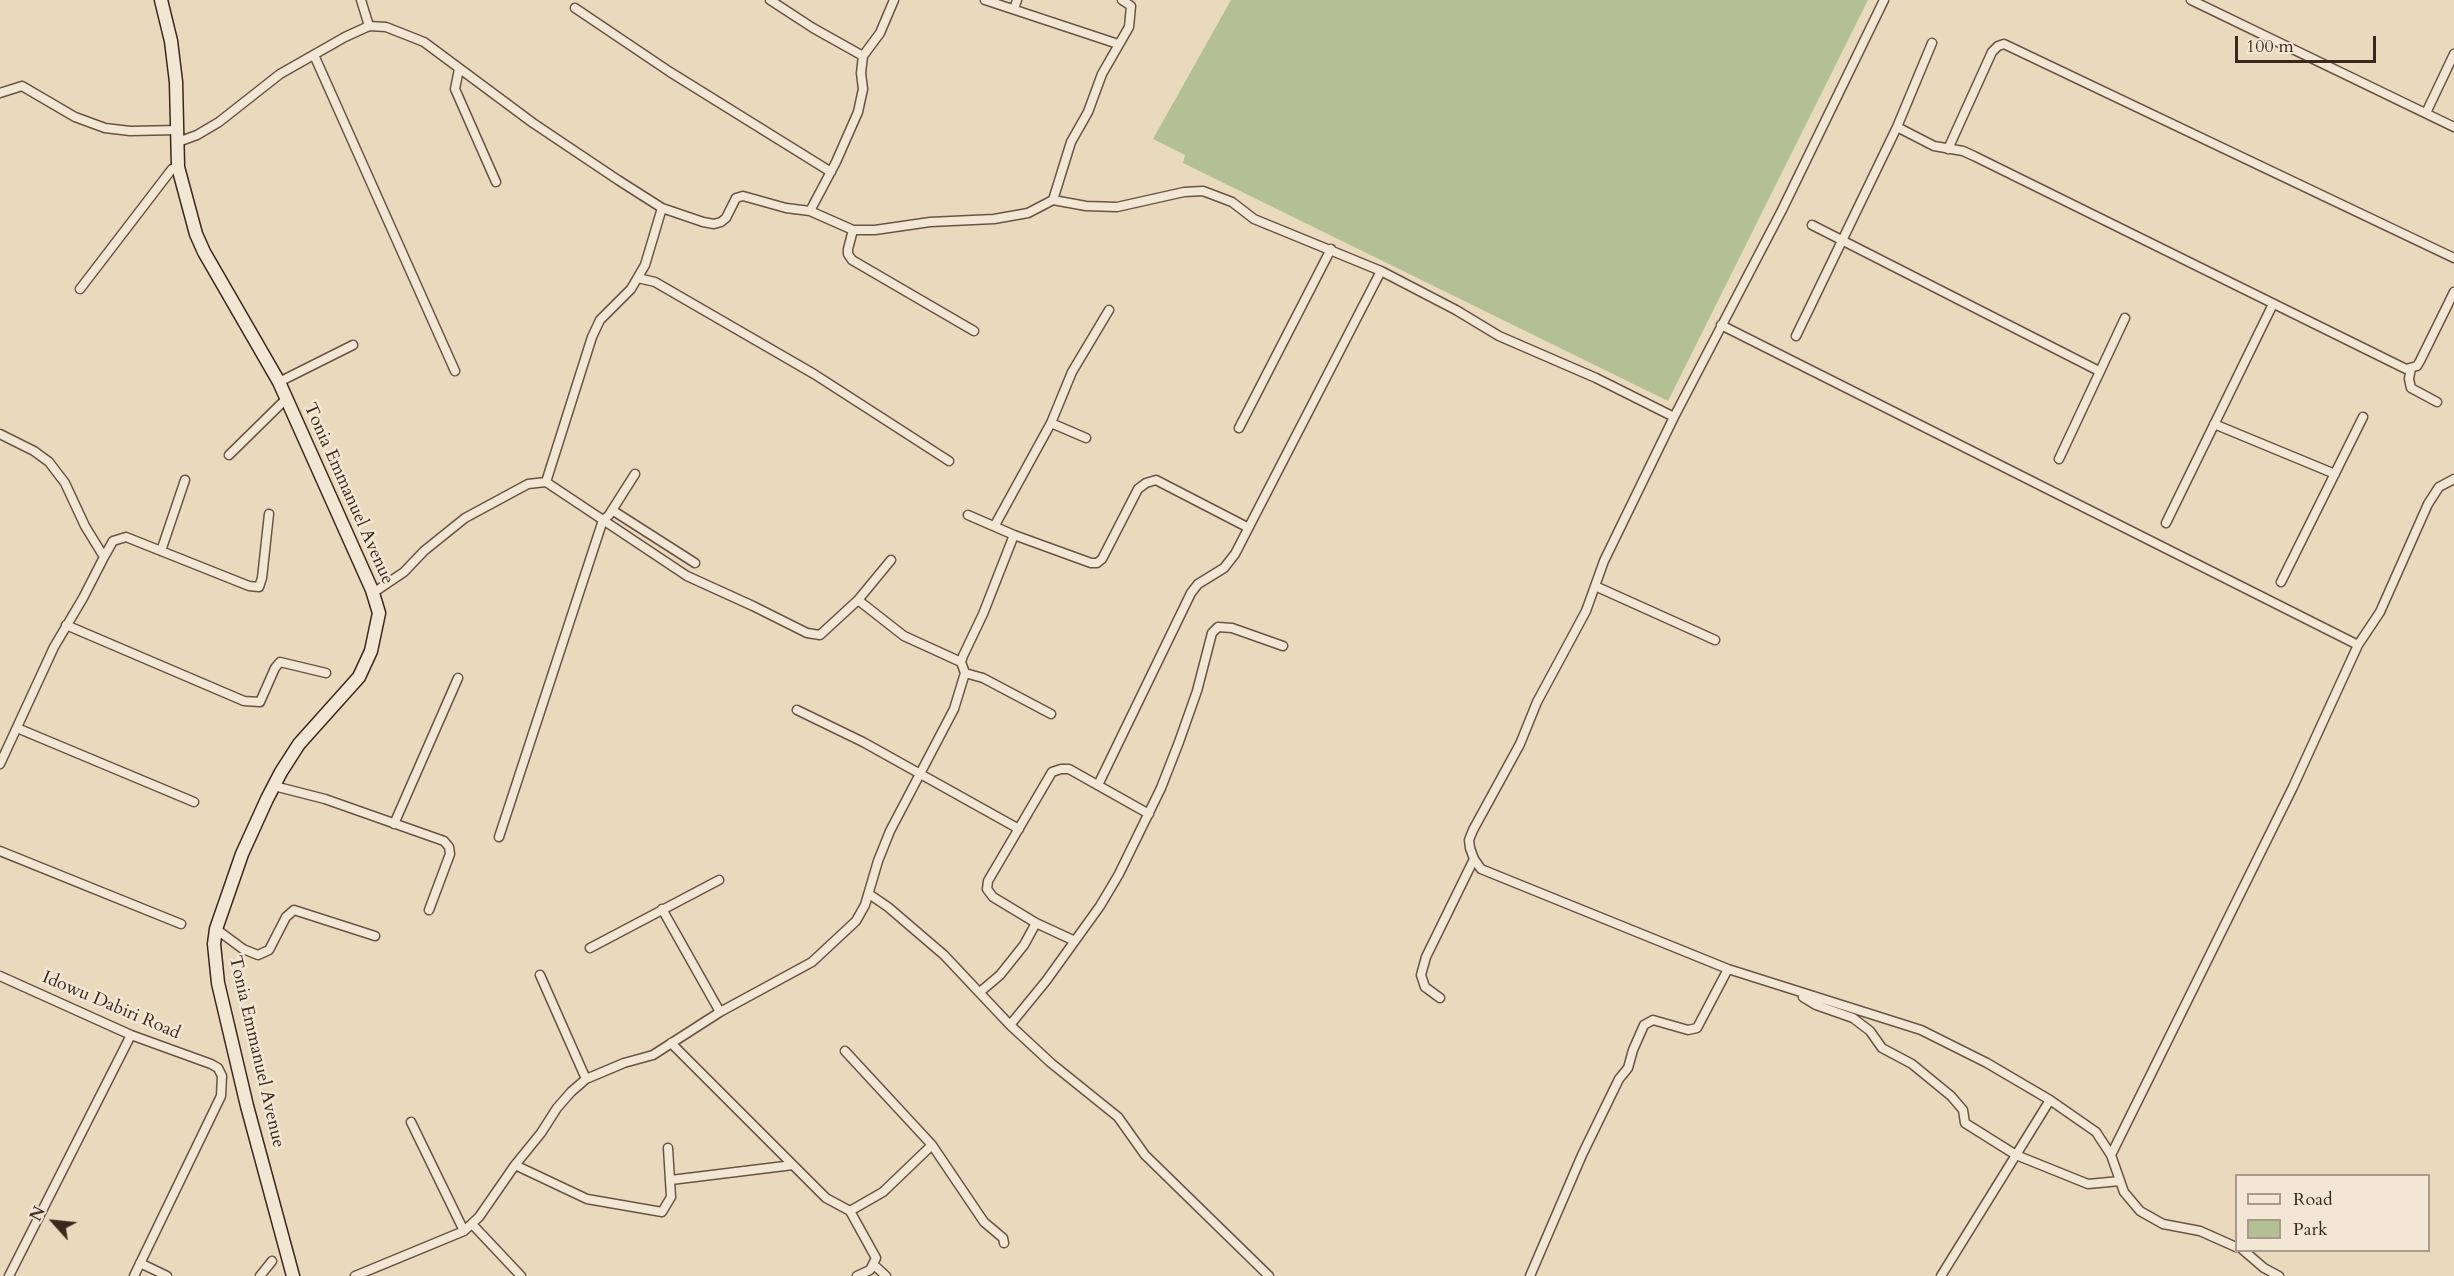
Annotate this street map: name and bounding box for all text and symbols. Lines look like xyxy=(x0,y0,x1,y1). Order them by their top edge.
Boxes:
scale bar xyxy=(2238,24,2379,62)
text: 100 m xyxy=(2246,34,2294,59)
street label: Tonia Emmanuel Avenue xyxy=(298,400,398,588)
street label: Tonia Emmanuel Avenue xyxy=(223,954,289,1150)
street label: Idowu Dabiri Road xyxy=(39,967,183,1045)
legend xyxy=(2235,1174,2430,1252)
text: Road xyxy=(2293,1187,2333,1212)
north arrow xyxy=(24,1192,84,1252)
text: N xyxy=(25,1203,51,1225)
text: Park xyxy=(2293,1217,2328,1242)

